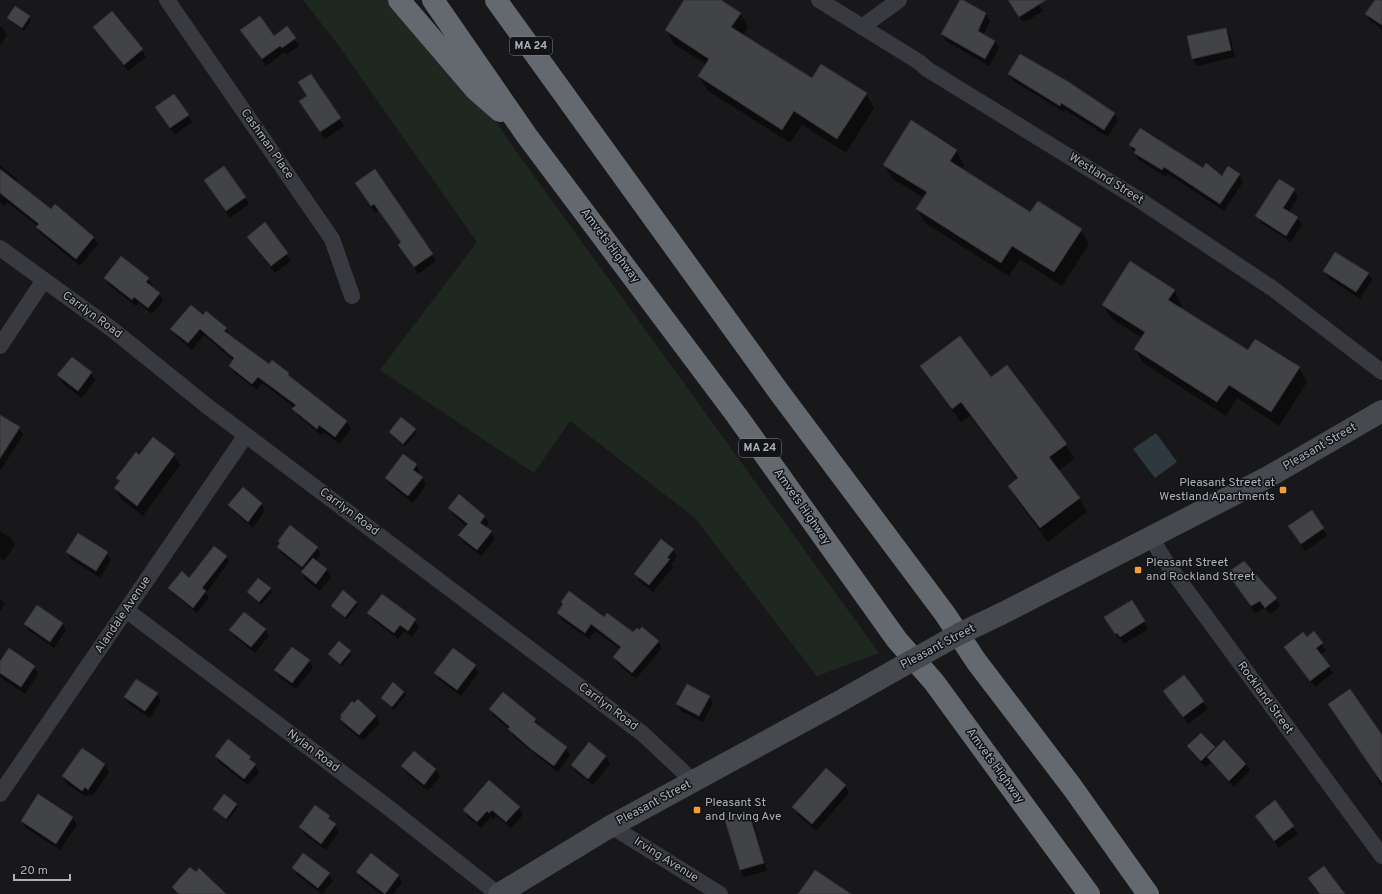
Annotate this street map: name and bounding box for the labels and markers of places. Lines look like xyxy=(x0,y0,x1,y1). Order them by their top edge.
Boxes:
place label: Pleasant Street at Westland Apartments xyxy=(1159,475,1275,505)
marker: Pleasant Street at Westland Apartments xyxy=(1278,485,1288,495)
place label: Pleasant Street and Rockland Street xyxy=(1146,555,1255,585)
marker: Pleasant Street and Rockland Street xyxy=(1133,565,1143,575)
place label: Pleasant St and Irving Ave xyxy=(705,795,781,825)
marker: Pleasant St and Irving Ave xyxy=(692,805,702,815)

